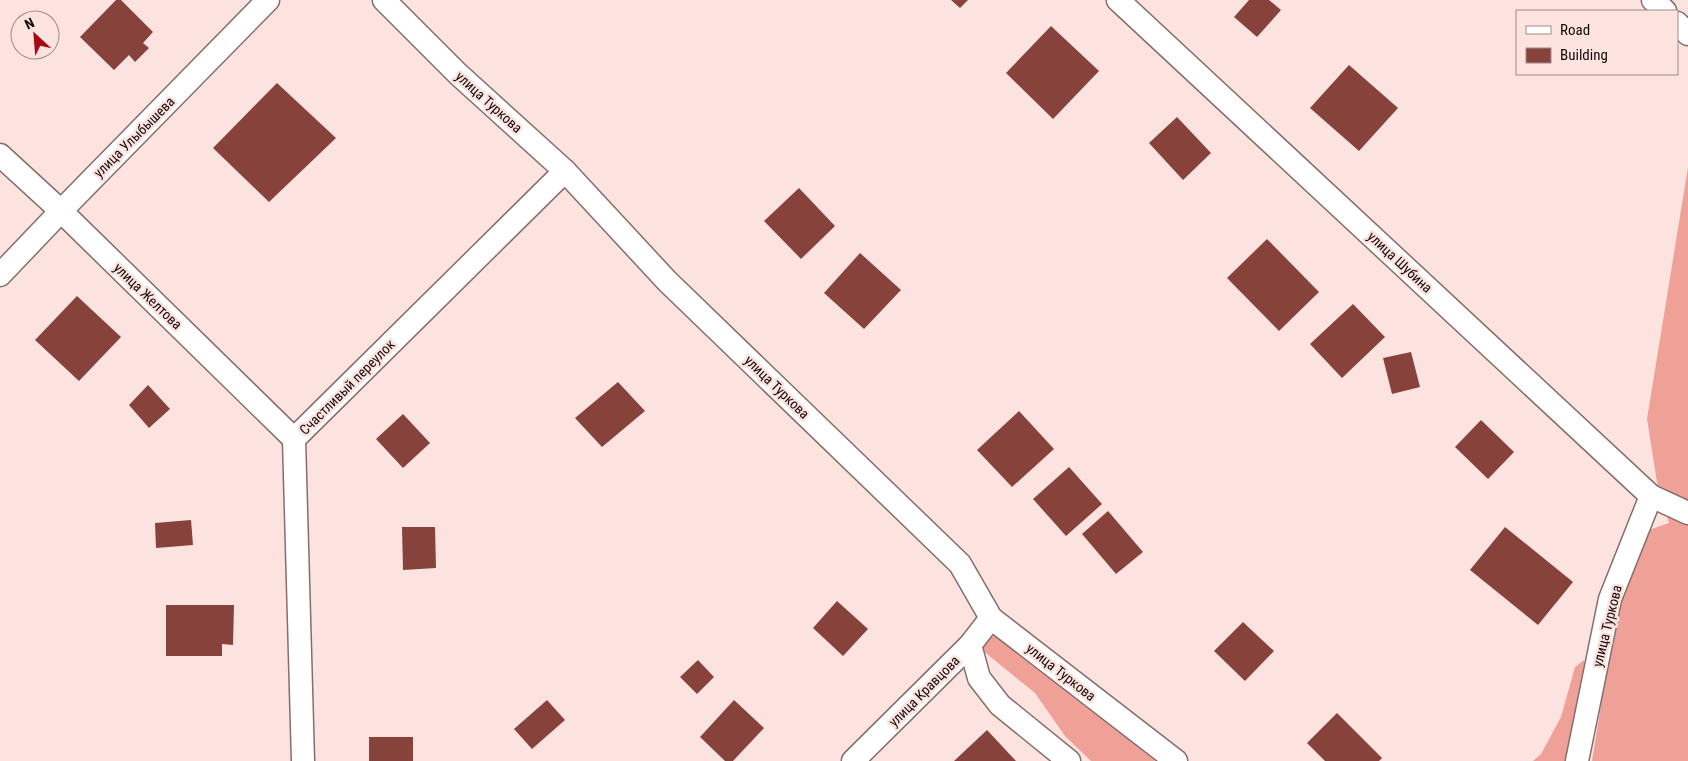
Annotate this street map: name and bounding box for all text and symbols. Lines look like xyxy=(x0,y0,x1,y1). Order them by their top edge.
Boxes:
north arrow xyxy=(10,10,60,60)
legend xyxy=(1516,10,1678,75)
text: N xyxy=(22,14,37,32)
text: Road xyxy=(1560,21,1590,39)
text: Building xyxy=(1560,46,1608,64)
street label: улица Туркова xyxy=(453,68,525,136)
street label: улица Улыбышева xyxy=(90,93,178,181)
street label: улица Шубина xyxy=(1365,228,1435,296)
street label: улица Желтова xyxy=(111,260,185,332)
street label: Счастливый переулок xyxy=(296,336,398,438)
street label: улица Туркова xyxy=(741,352,813,422)
street label: улица Туркова xyxy=(1589,583,1625,669)
street label: улица Туркова xyxy=(1023,640,1099,704)
street label: улица Кравцова xyxy=(885,652,963,730)

